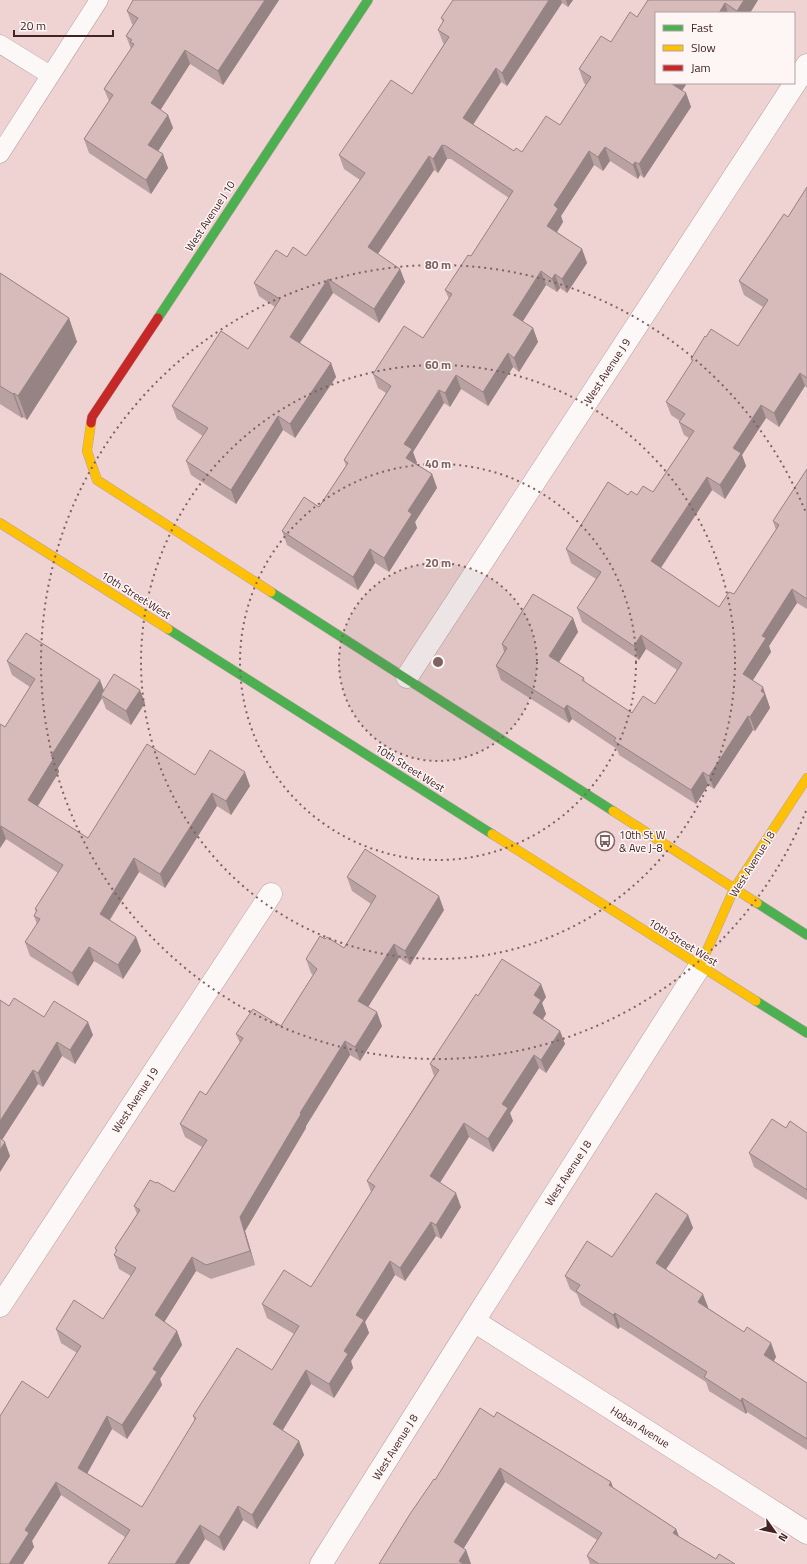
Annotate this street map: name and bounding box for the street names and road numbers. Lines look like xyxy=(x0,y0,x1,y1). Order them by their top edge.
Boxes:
street label: West Avenue J 10 xyxy=(181,178,239,254)
street label: West Avenue J 9 xyxy=(580,335,634,407)
street label: 10th Street West xyxy=(98,567,174,623)
street label: 10th Street West xyxy=(372,740,448,796)
street label: West Avenue J 8 xyxy=(725,828,779,900)
street label: 10th Street West xyxy=(645,914,721,970)
street label: West Avenue J 9 xyxy=(108,1064,162,1136)
street label: West Avenue J 8 xyxy=(541,1137,595,1209)
street label: Hoban Avenue xyxy=(607,1402,673,1452)
street label: West Avenue J 8 xyxy=(368,1411,422,1483)

